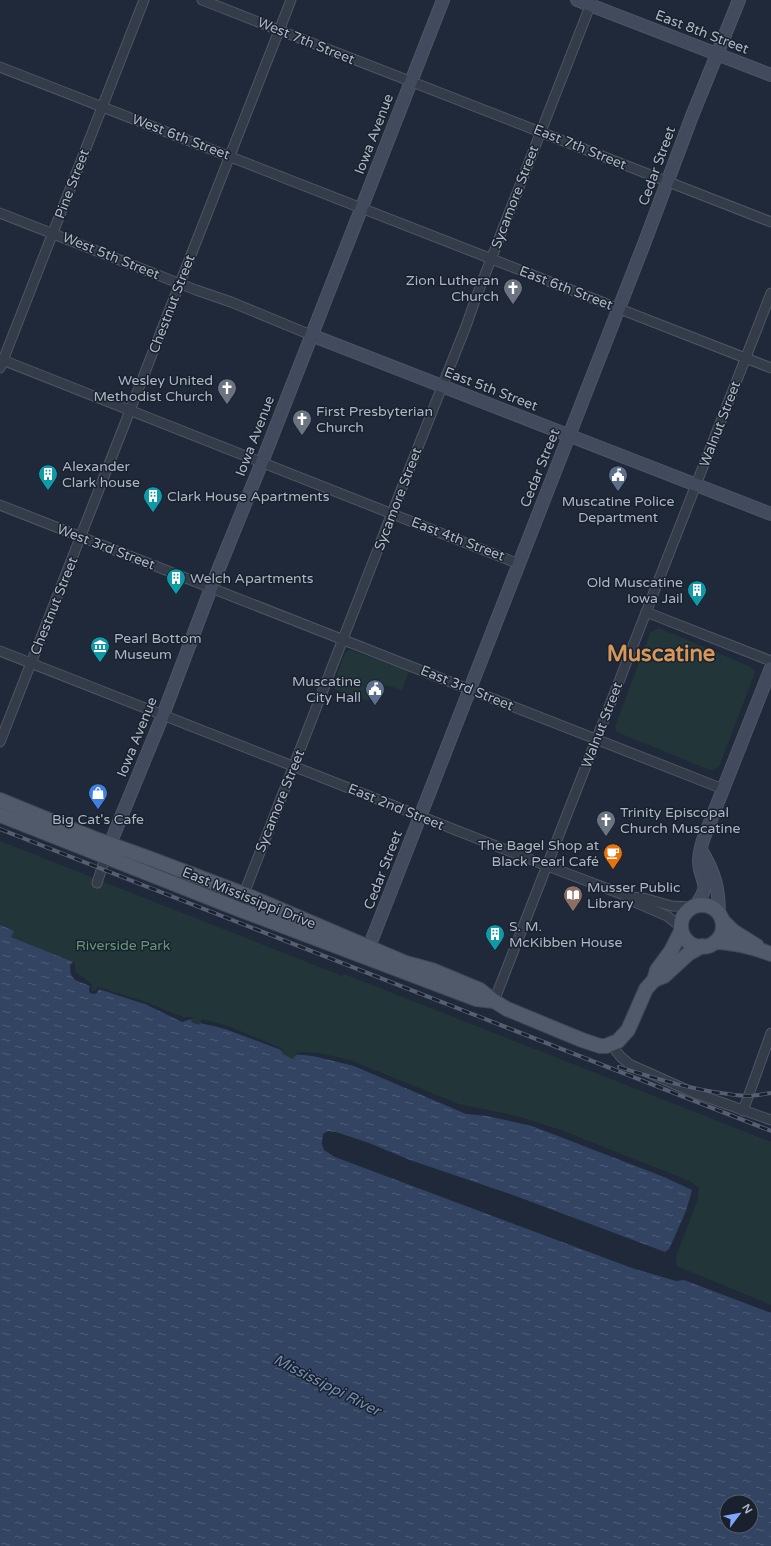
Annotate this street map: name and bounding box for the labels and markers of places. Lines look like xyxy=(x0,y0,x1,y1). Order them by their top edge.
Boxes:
place label: Zion Lutheran Church xyxy=(406,272,499,305)
church icon: Zion Lutheran Church xyxy=(502,277,524,305)
place label: Wesley United Methodist Church xyxy=(94,372,213,405)
church icon: Wesley United Methodist Church xyxy=(216,377,238,405)
place label: First Presbyterian Church xyxy=(316,403,433,436)
church icon: First Presbyterian Church xyxy=(291,408,313,436)
place label: Alexander Clark house xyxy=(62,458,140,491)
building icon: Alexander Clark house xyxy=(37,463,59,491)
public building icon: Muscatine Police Department xyxy=(607,464,629,492)
building icon: Clark House Apartments xyxy=(142,485,164,513)
place label: Clark House Apartments xyxy=(167,488,330,505)
place label: Muscatine Police Department xyxy=(562,493,674,526)
building icon: Welch Apartments xyxy=(165,567,187,595)
place label: Welch Apartments xyxy=(190,570,314,587)
place label: Old Muscatine Iowa Jail xyxy=(587,574,683,607)
building icon: Old Muscatine Iowa Jail xyxy=(686,579,708,607)
place label: Pearl Bottom Museum xyxy=(114,630,202,663)
museum icon: Pearl Bottom Museum xyxy=(89,635,111,663)
place label: Muscatine City Hall xyxy=(292,673,361,706)
public building icon: Muscatine City Hall xyxy=(364,678,386,706)
shop icon: Big Cat's Cafe xyxy=(87,782,109,810)
place label: Trinity Episcopal Church Muscatine xyxy=(620,804,741,837)
church icon: Trinity Episcopal Church Muscatine xyxy=(595,809,617,837)
place label: Big Cat's Cafe xyxy=(52,811,144,828)
place label: The Bagel Shop at Black Pearl Café xyxy=(478,837,600,870)
cafe icon: The Bagel Shop at Black Pearl Café xyxy=(602,842,624,870)
place label: Musser Public Library xyxy=(587,879,680,912)
library icon: Musser Public Library xyxy=(562,884,584,912)
place label: S. M. McKibben House xyxy=(509,918,623,951)
building icon: S. M. McKibben House xyxy=(484,923,506,951)

